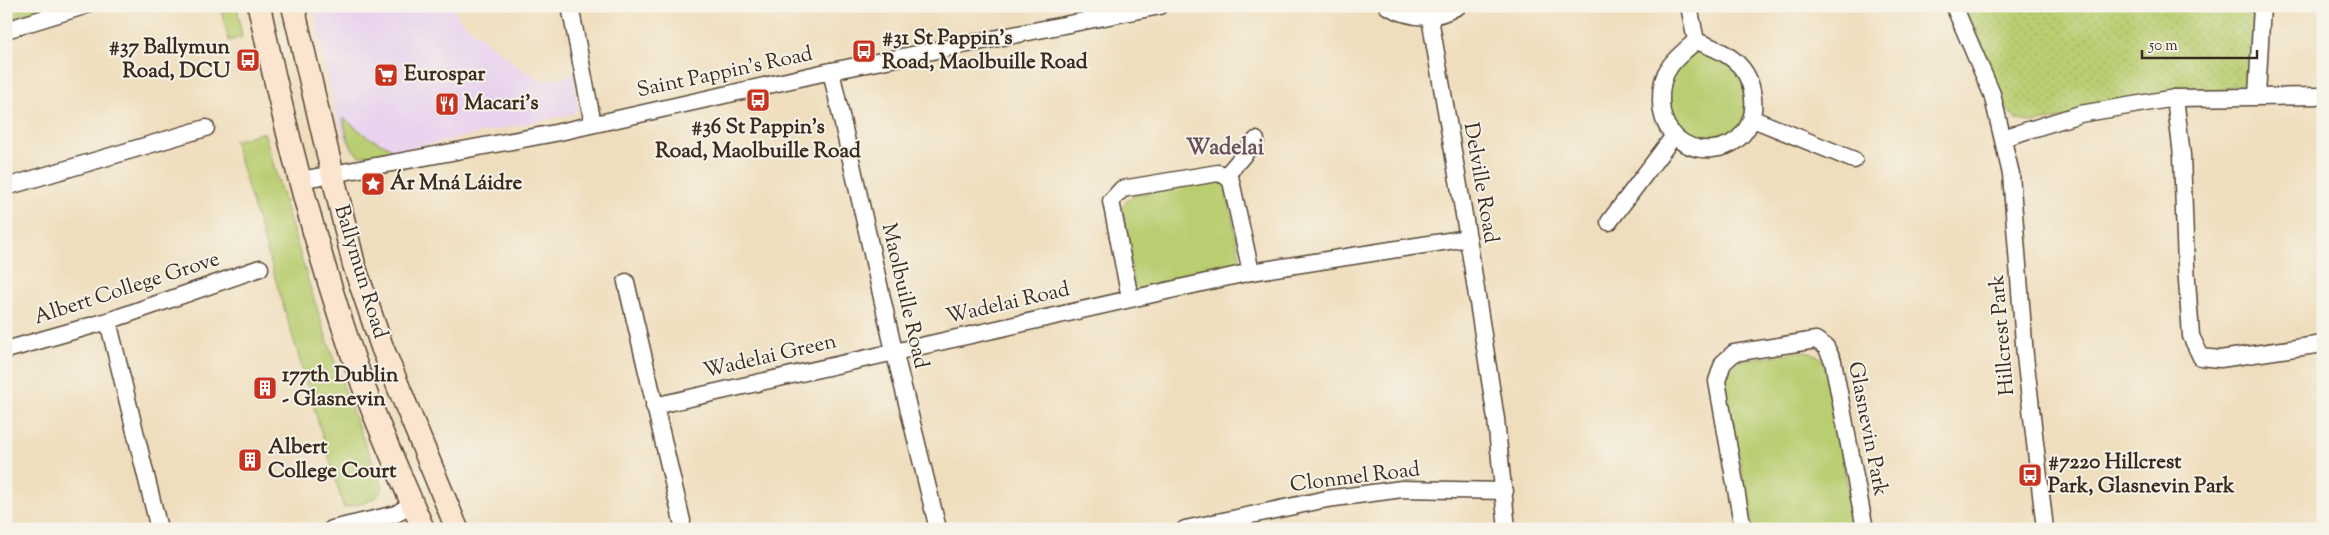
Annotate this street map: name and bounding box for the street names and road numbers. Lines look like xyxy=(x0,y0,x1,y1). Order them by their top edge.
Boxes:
street label: Saint Pappin's Road xyxy=(634,40,816,106)
street label: Delville Road xyxy=(1455,120,1505,246)
street label: Ballymun Road xyxy=(325,202,395,343)
street label: Maolbuille Road xyxy=(873,220,935,372)
street label: Albert College Grove xyxy=(30,245,224,333)
street label: Hillcrest Park xyxy=(1983,273,2023,397)
street label: Wadelai Road xyxy=(943,275,1073,333)
street label: Wadelai Green xyxy=(700,327,840,387)
street label: Glasnevin Park xyxy=(1839,359,1895,499)
street label: Clonmel Road xyxy=(1288,455,1422,501)

